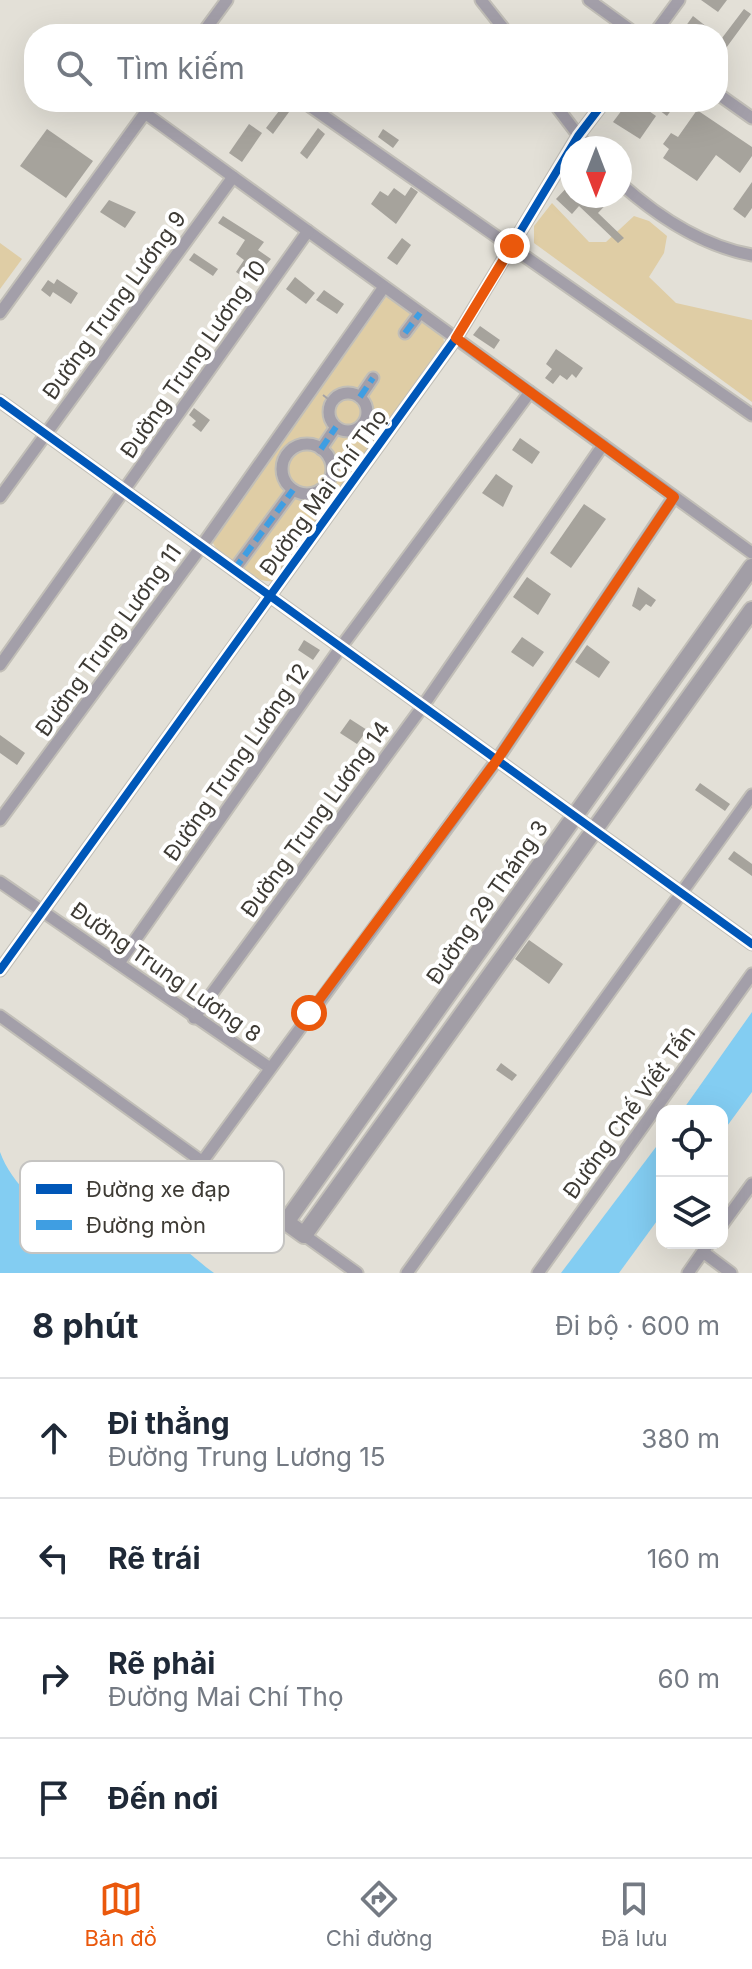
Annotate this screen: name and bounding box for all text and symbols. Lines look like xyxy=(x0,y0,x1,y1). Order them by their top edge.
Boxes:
search box xyxy=(24,24,728,112)
icon: search xyxy=(52,46,96,90)
text: Tìm kiếm xyxy=(116,50,245,86)
north arrow xyxy=(560,136,632,208)
street label: Đường Trung Lương 9 xyxy=(37,206,191,404)
route end xyxy=(494,228,530,264)
street label: Đường Trung Lương 10 xyxy=(115,255,271,463)
street label: Đường Mai Chí Thọ xyxy=(254,404,392,580)
street label: Đường Trung Lương 11 xyxy=(30,539,186,741)
street label: Đường Trung Lương 12 xyxy=(158,658,314,866)
street label: Đường Trung Lương 14 xyxy=(235,716,395,922)
street label: Đường 29 Tháng 3 xyxy=(421,815,553,989)
street label: Đường Trung Lương 8 xyxy=(66,896,266,1048)
route start xyxy=(291,995,327,1031)
street label: Đường Chế Viết Tấn xyxy=(558,1020,700,1204)
map controls xyxy=(656,1105,728,1249)
button: locate xyxy=(656,1105,728,1177)
legend xyxy=(20,1161,284,1253)
text: Đường xe đạp xyxy=(86,1176,230,1202)
button: layers xyxy=(656,1177,728,1249)
text: Đường mòn xyxy=(86,1212,206,1238)
text: 8 phút xyxy=(32,1305,138,1346)
text: Đi bộ · 600 m xyxy=(555,1310,720,1341)
text: Đi thẳng xyxy=(108,1405,230,1441)
icon: ahead xyxy=(32,1416,76,1460)
text: 380 m xyxy=(641,1423,720,1454)
text: Đường Trung Lương 15 xyxy=(108,1441,386,1472)
icon: left xyxy=(32,1536,76,1580)
text: Rẽ trái xyxy=(108,1540,201,1576)
text: 160 m xyxy=(647,1543,720,1574)
text: Rẽ phải xyxy=(108,1645,215,1681)
icon: right xyxy=(32,1656,76,1700)
text: 60 m xyxy=(657,1663,720,1694)
text: Đường Mai Chí Thọ xyxy=(108,1681,344,1712)
icon: arrive xyxy=(32,1776,76,1820)
text: Đến nơi xyxy=(108,1780,218,1816)
tab: Bản đồ xyxy=(84,1877,157,1951)
tab: Chỉ đường xyxy=(326,1877,432,1951)
tab: Đã lưu xyxy=(601,1877,668,1951)

